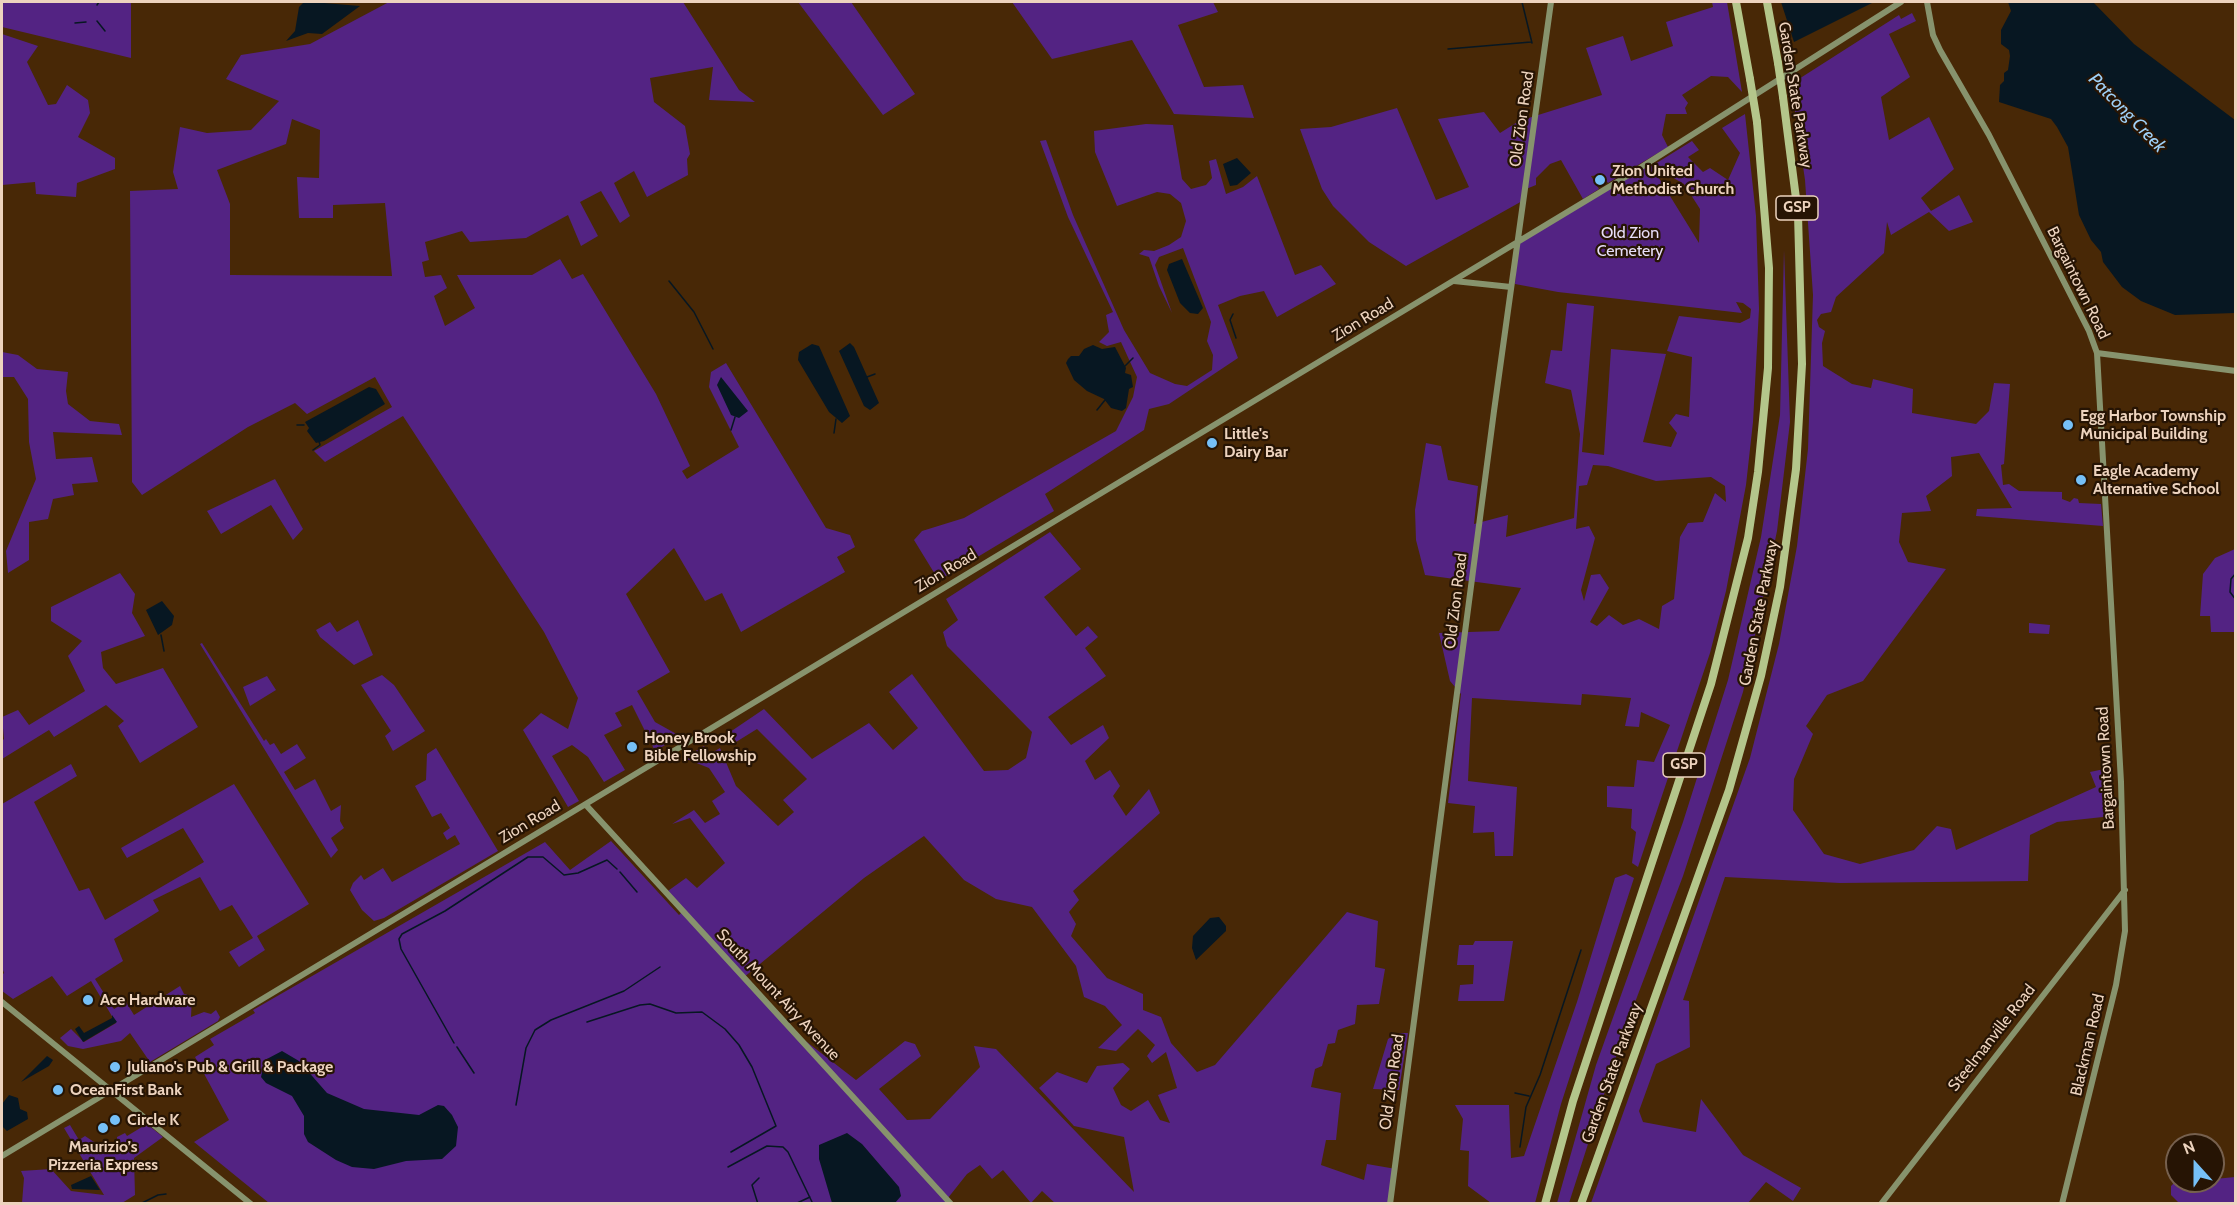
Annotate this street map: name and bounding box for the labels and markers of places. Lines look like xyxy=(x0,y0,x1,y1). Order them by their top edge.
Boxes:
place label: Zion United Methodist Church xyxy=(1612,161,1734,199)
marker: Zion United Methodist Church xyxy=(1593,173,1607,187)
place label: Egg Harbor Township Municipal Building xyxy=(2080,406,2226,444)
marker: Egg Harbor Township Municipal Building xyxy=(2061,418,2075,432)
place label: Little's Dairy Bar xyxy=(1224,424,1288,462)
marker: Little's Dairy Bar xyxy=(1205,436,1219,450)
place label: Eagle Academy Alternative School xyxy=(2093,461,2219,499)
marker: Eagle Academy Alternative School xyxy=(2074,473,2088,487)
place label: Honey Brook Bible Fellowship xyxy=(644,728,756,766)
marker: Honey Brook Bible Fellowship xyxy=(625,740,639,754)
place label: Ace Hardware xyxy=(100,990,196,1010)
marker: Ace Hardware xyxy=(81,993,95,1007)
place label: Juliano's Pub & Grill & Package xyxy=(127,1057,333,1077)
marker: Juliano's Pub & Grill & Package xyxy=(108,1060,122,1074)
place label: OceanFirst Bank xyxy=(70,1080,182,1100)
marker: OceanFirst Bank xyxy=(51,1083,65,1097)
place label: Circle K xyxy=(127,1110,179,1130)
marker: Circle K xyxy=(108,1113,122,1127)
marker: Maurizio’s Pizzeria Express xyxy=(96,1121,110,1135)
place label: Maurizio’s Pizzeria Express xyxy=(48,1137,158,1175)

